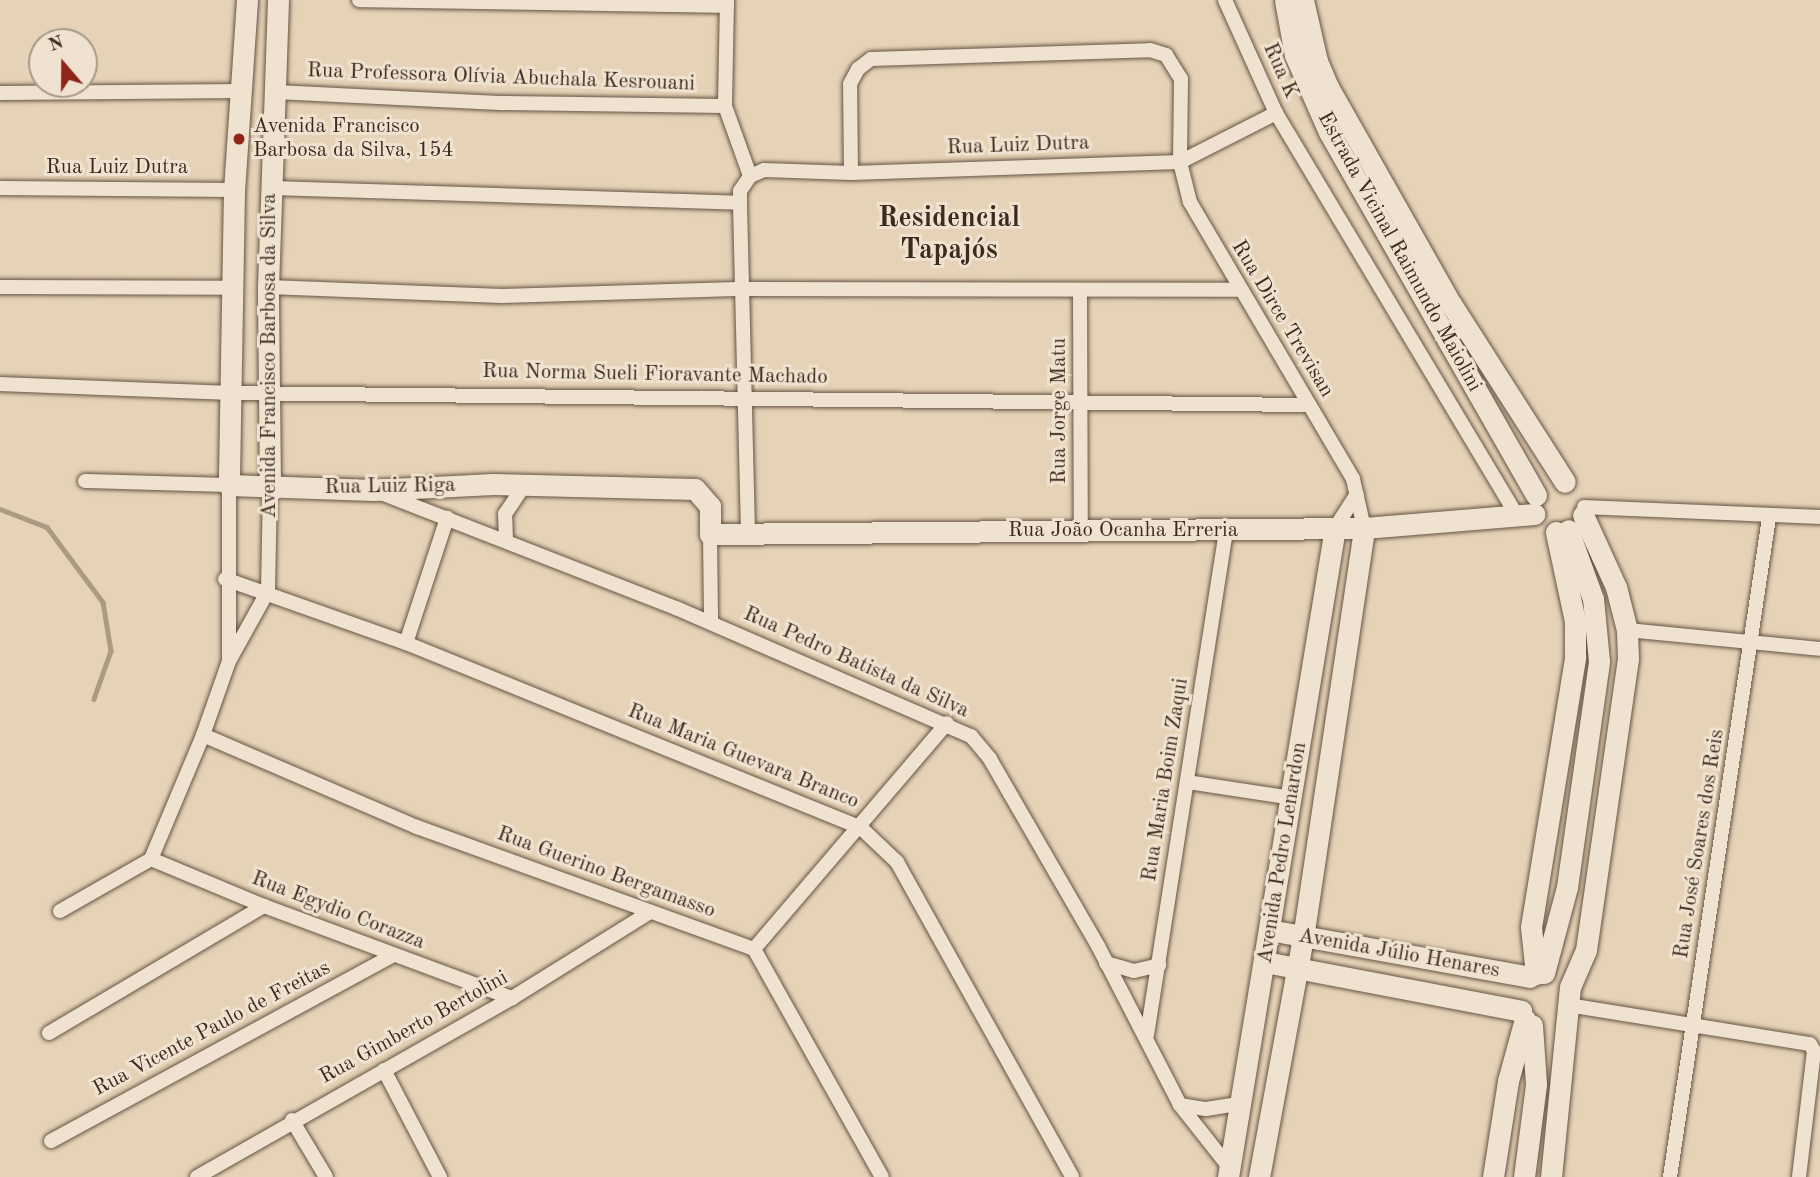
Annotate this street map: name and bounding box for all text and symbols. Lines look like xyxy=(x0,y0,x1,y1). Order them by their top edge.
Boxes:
north arrow xyxy=(28,28,98,98)
text: N xyxy=(46,33,66,56)
street label: Rua K xyxy=(1257,39,1303,103)
street label: Rua Professora Olívia Abuchala Kesrouani xyxy=(307,59,695,97)
street label: Estrada Vicinal Raimundo Maiolini xyxy=(1311,108,1487,396)
place label: Avenida Francisco Barbosa da Silva, 154 xyxy=(253,114,454,164)
marker: Avenida Francisco Barbosa da Silva, 154 xyxy=(231,131,247,147)
street label: Rua Luiz Dutra xyxy=(946,131,1090,161)
street label: Rua Luiz Dutra xyxy=(46,155,188,181)
street label: Avenida Francisco Barbosa da Silva xyxy=(257,193,283,519)
district label: Residencial Tapajós xyxy=(878,202,1020,268)
street label: Rua Dirce Trevisan xyxy=(1225,236,1339,402)
street label: Rua Jorge Matu xyxy=(1047,338,1073,484)
street label: Rua Norma Sueli Fioravante Machado xyxy=(482,359,828,391)
street label: Rua Luiz Riga xyxy=(324,473,456,501)
street label: Rua João Ocanha Erreria xyxy=(1008,518,1238,544)
street label: Rua Pedro Batista da Silva xyxy=(739,602,973,724)
street label: Rua Maria Boim Zaqui xyxy=(1137,676,1195,884)
street label: Rua Maria Guevara Branco xyxy=(624,699,862,815)
street label: Rua José Soares dos Reis xyxy=(1669,728,1731,960)
street label: Avenida Pedro Lenardon xyxy=(1253,740,1313,966)
street label: Rua Guerino Bergamasso xyxy=(493,822,719,924)
street label: Rua Egydio Corazza xyxy=(248,866,428,956)
street label: Avenida Júlio Henares xyxy=(1296,924,1502,984)
street label: Rua Vicente Paulo de Freitas xyxy=(89,956,335,1102)
street label: Rua Gimberto Bertolini xyxy=(315,966,513,1090)

